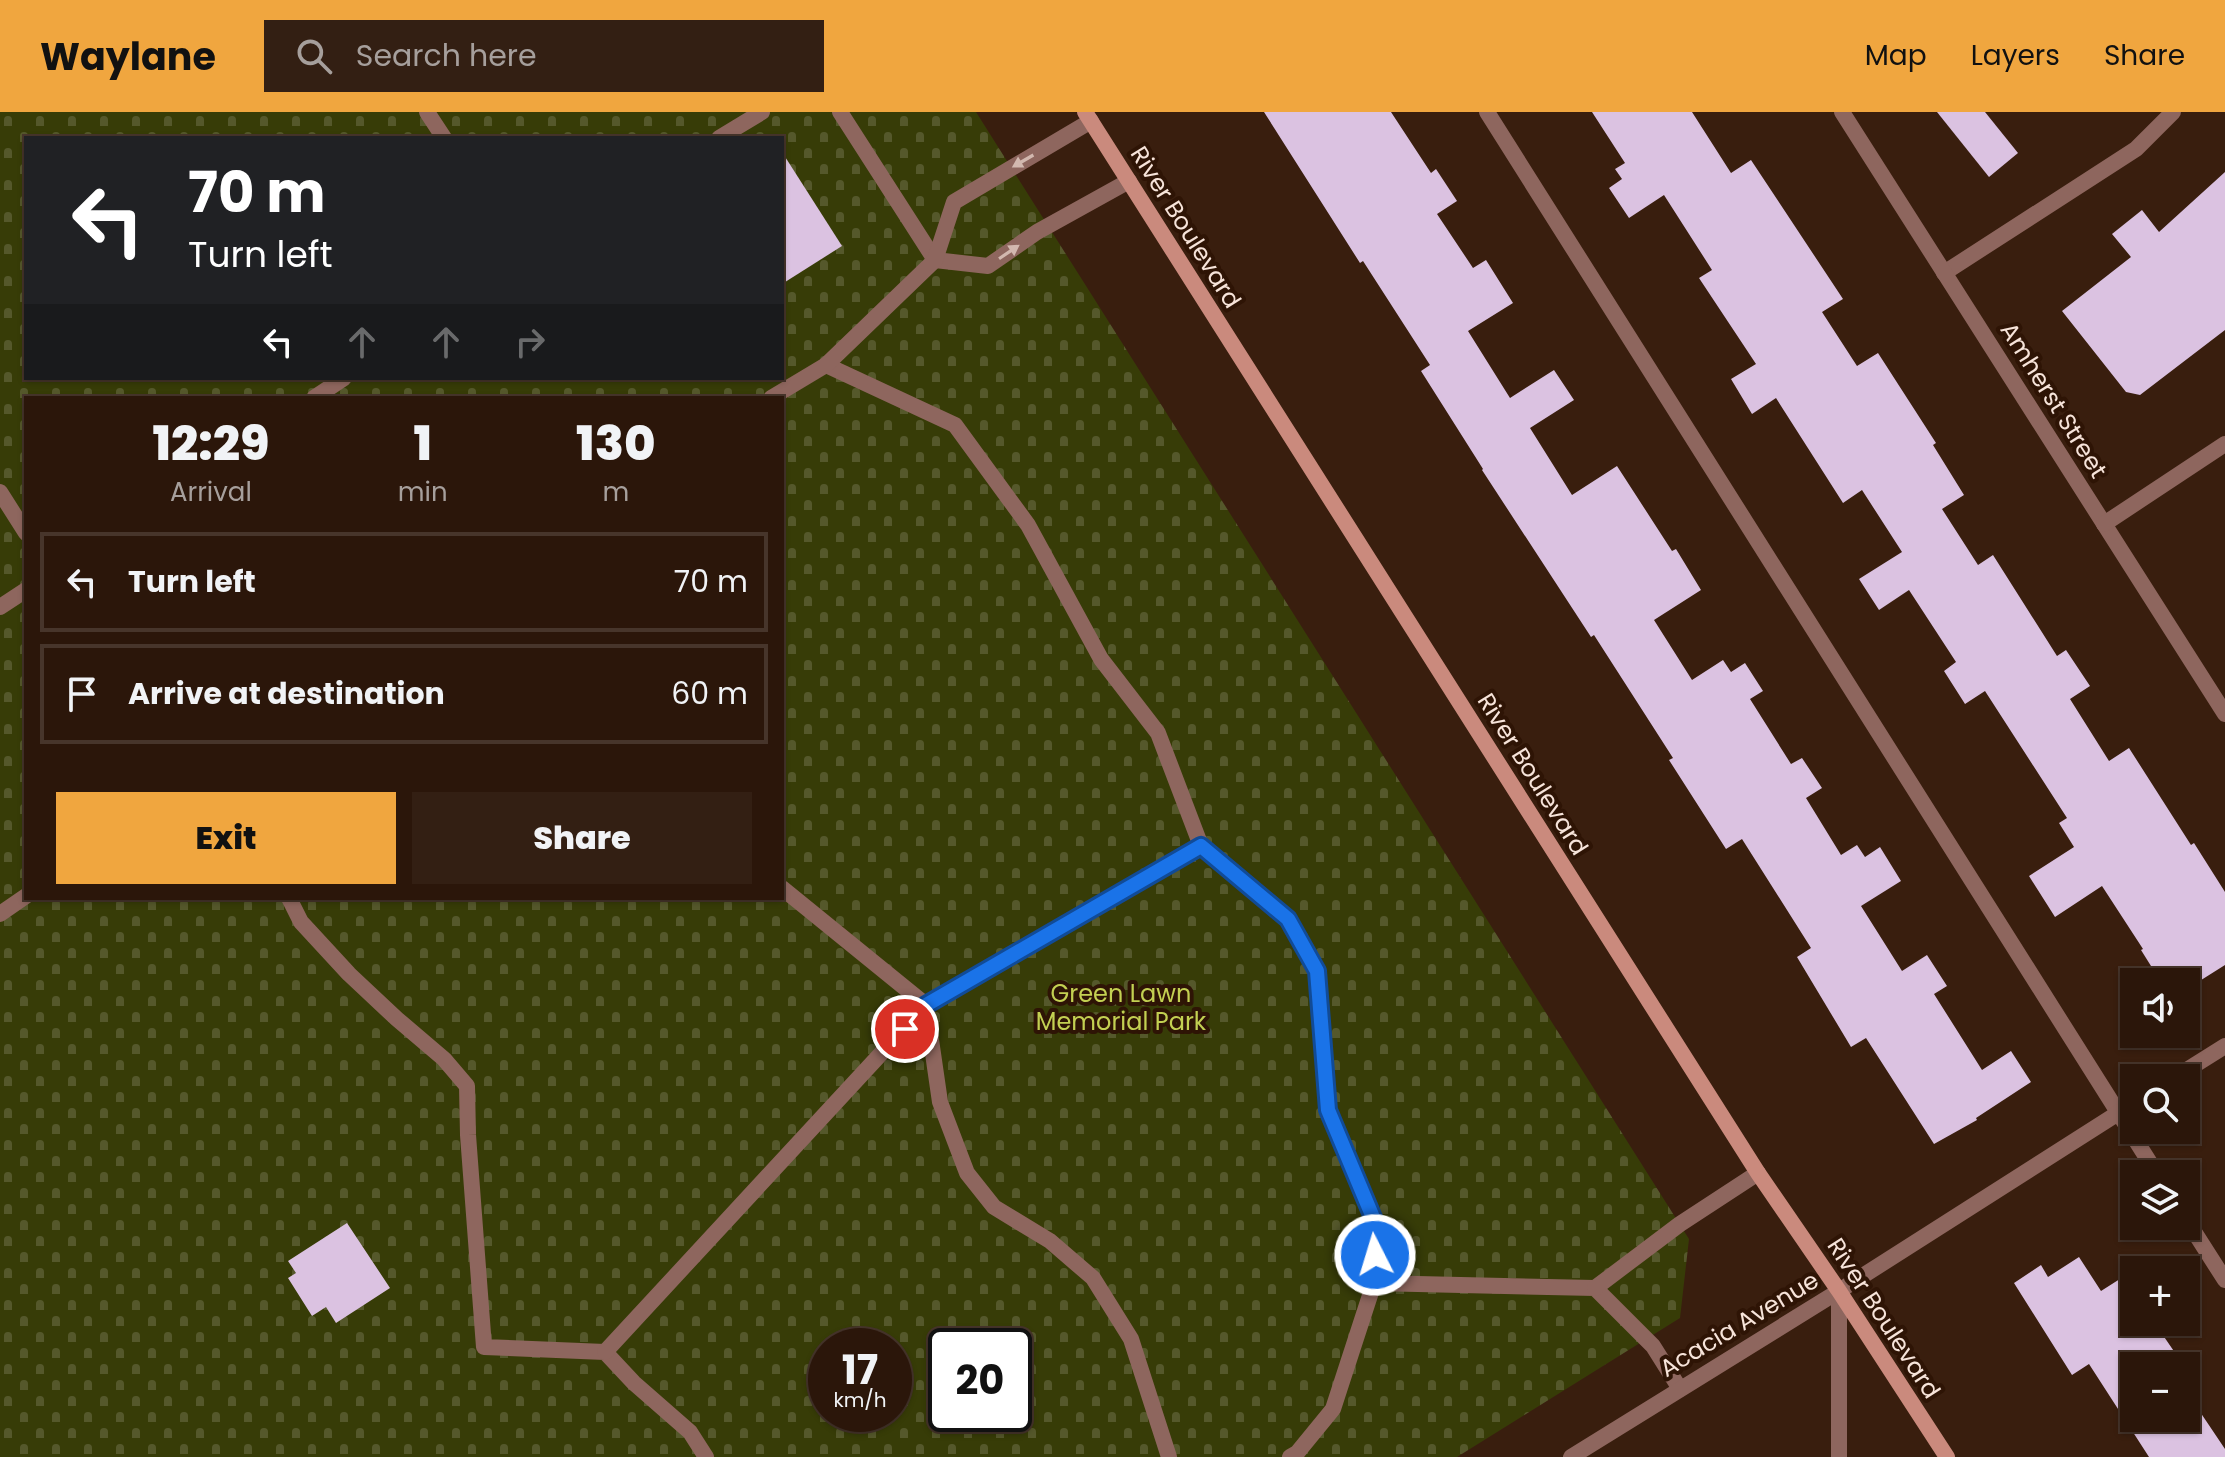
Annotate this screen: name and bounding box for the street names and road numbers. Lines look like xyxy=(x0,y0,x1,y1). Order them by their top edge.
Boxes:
street label: River Boulevard xyxy=(1123,140,1249,314)
street label: Amherst Street xyxy=(1993,316,2115,484)
street label: River Boulevard xyxy=(1470,687,1596,861)
street label: River Boulevard xyxy=(1820,1231,1948,1405)
street label: Acacia Avenue xyxy=(1653,1263,1825,1385)

